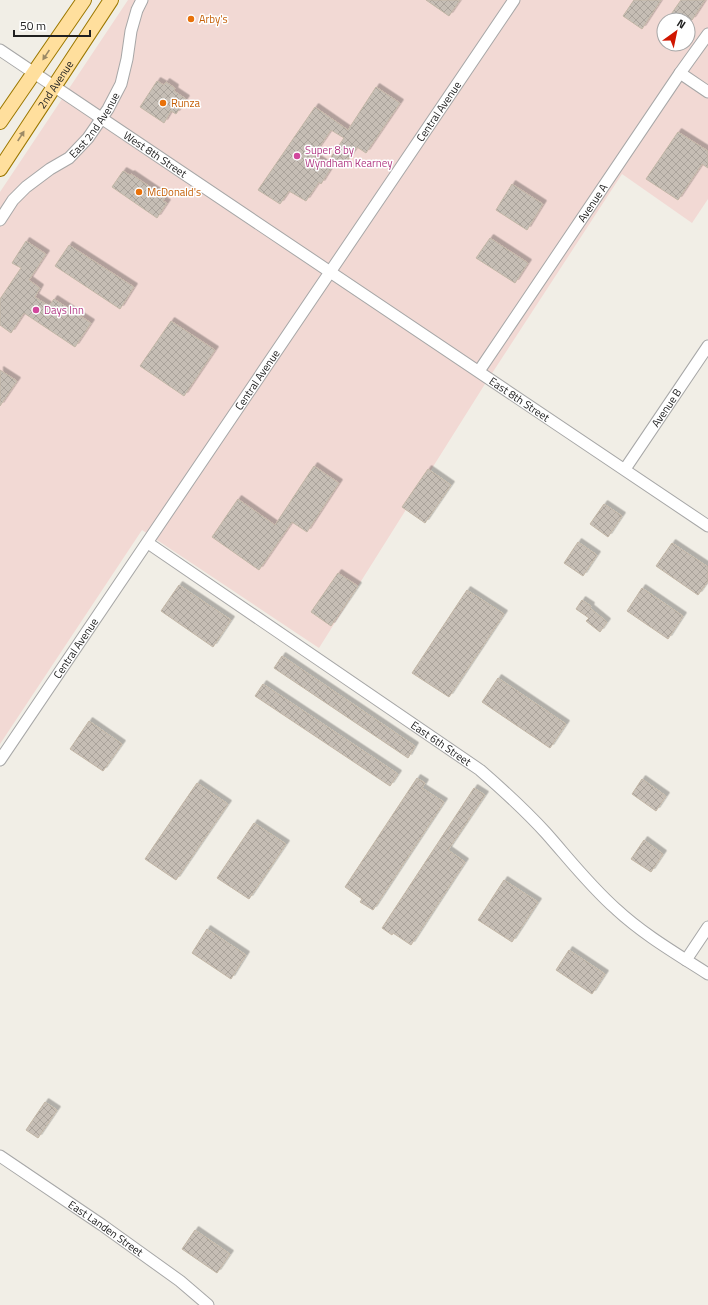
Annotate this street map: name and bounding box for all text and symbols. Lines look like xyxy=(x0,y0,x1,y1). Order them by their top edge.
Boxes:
place label: Arby's xyxy=(199,11,228,27)
scale bar xyxy=(14,12,90,38)
north arrow xyxy=(656,12,696,52)
marker: Arby's xyxy=(186,14,196,24)
text: N xyxy=(674,15,689,32)
text: 50 m xyxy=(20,16,46,35)
one-way arrow xyxy=(42,50,50,60)
street label: 2nd Avenue xyxy=(34,57,77,112)
street label: Central Avenue xyxy=(412,78,465,145)
street label: East 2nd Avenue xyxy=(65,89,124,161)
place label: Runza xyxy=(171,95,200,111)
marker: Runza xyxy=(158,98,168,108)
street label: West 8th Street xyxy=(120,127,190,182)
one-way arrow xyxy=(18,130,25,142)
place label: Super 8 by Wyndham Kearney xyxy=(305,142,393,171)
marker: Super 8 by Wyndham Kearney xyxy=(292,151,302,161)
street label: Avenue A xyxy=(574,180,612,225)
place label: McDonald's xyxy=(147,184,201,200)
marker: McDonald's xyxy=(134,187,144,197)
place label: Days Inn xyxy=(44,302,84,318)
marker: Days Inn xyxy=(31,305,41,315)
street label: Central Avenue xyxy=(231,346,284,413)
street label: East 8th Street xyxy=(486,373,553,425)
street label: Avenue B xyxy=(648,385,685,430)
street label: Central Avenue xyxy=(49,614,102,682)
street label: East 6th Street xyxy=(408,717,474,770)
street label: East Landen Street xyxy=(65,1196,146,1260)

